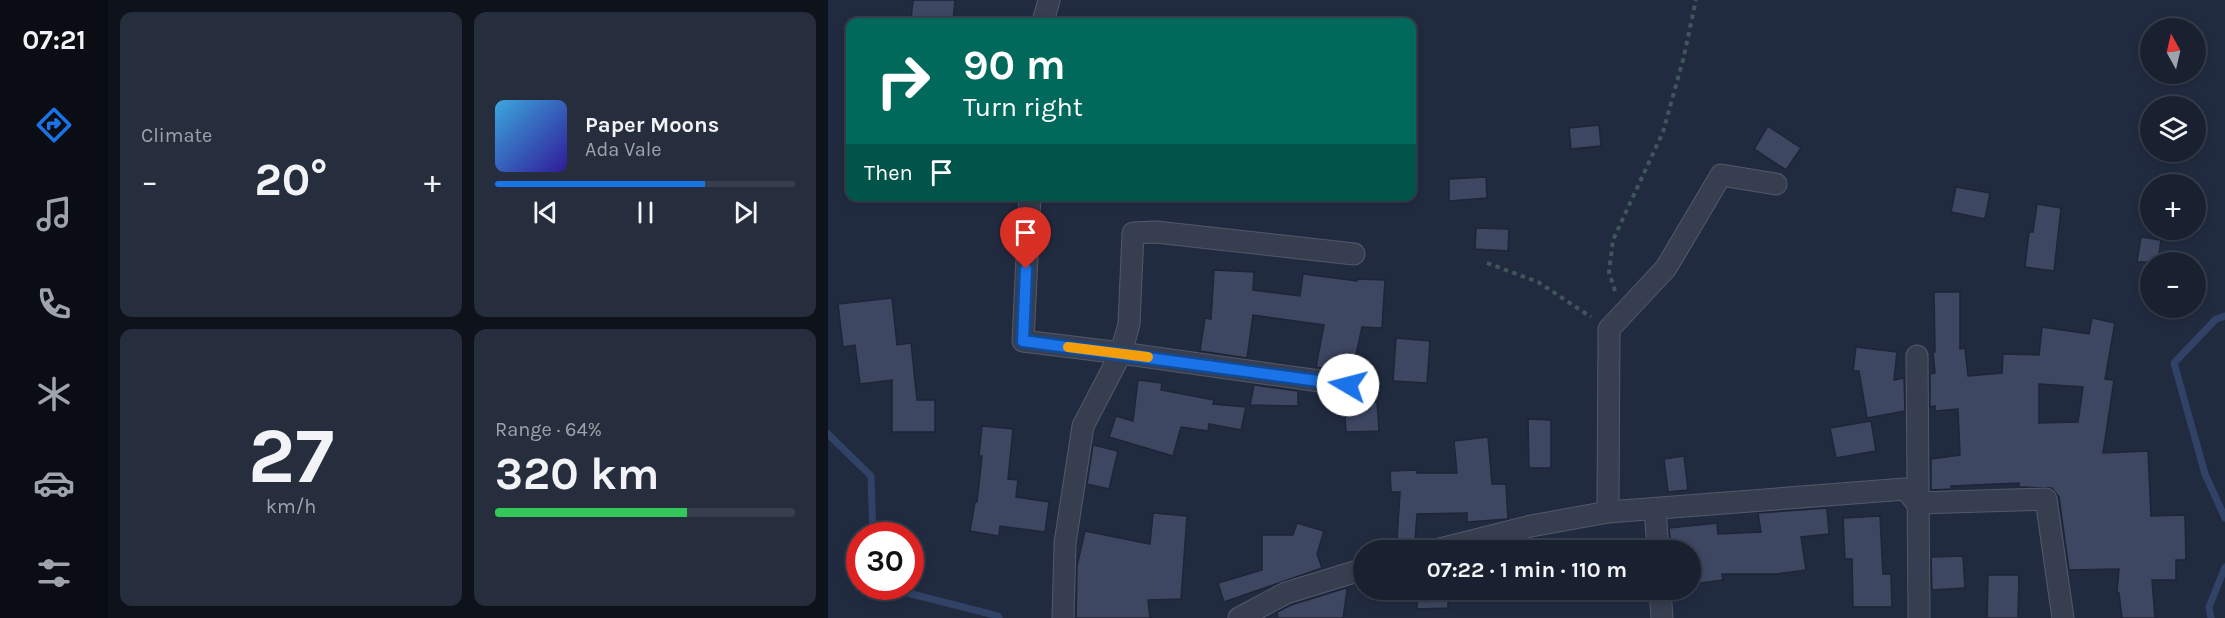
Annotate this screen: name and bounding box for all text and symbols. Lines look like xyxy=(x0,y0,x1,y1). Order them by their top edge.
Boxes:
north arrow xyxy=(2140,18,2206,84)
map controls xyxy=(2140,18,2206,318)
text: 07:21 xyxy=(22,24,86,56)
text: 90 m xyxy=(963,40,1066,90)
icon: right xyxy=(864,42,942,120)
text: Turn right xyxy=(963,91,1083,123)
button: layers xyxy=(2140,96,2206,162)
icon: directions xyxy=(33,104,75,146)
text: Paper Moons xyxy=(585,112,719,138)
text: Climate xyxy=(141,124,212,147)
text: Ada Vale xyxy=(585,138,662,161)
text: 20° xyxy=(254,154,328,206)
icon: arrive xyxy=(925,156,958,189)
text: Then xyxy=(864,160,913,186)
text: − xyxy=(141,162,158,200)
text: + xyxy=(424,162,441,200)
button: + xyxy=(2140,174,2206,240)
icon: music xyxy=(33,193,75,235)
icon: previous xyxy=(529,196,562,229)
icon: pause xyxy=(629,196,662,229)
icon: next xyxy=(729,196,762,229)
pin xyxy=(1000,207,1051,269)
icon: arrive xyxy=(1009,216,1042,249)
button: − xyxy=(2140,252,2206,318)
icon: phone xyxy=(33,283,75,325)
position arrow xyxy=(1316,353,1380,417)
icon: climate xyxy=(33,373,75,415)
text: 27 xyxy=(248,410,334,502)
text: Range · 64% xyxy=(495,418,602,441)
text: 320 km xyxy=(495,448,659,500)
icon: car xyxy=(33,462,75,504)
text: km/h xyxy=(266,495,316,518)
speed limit sign: 30 xyxy=(846,522,924,600)
icon: filters xyxy=(33,552,75,594)
text: 07:22 · 1 min · 110 m xyxy=(1427,557,1627,583)

